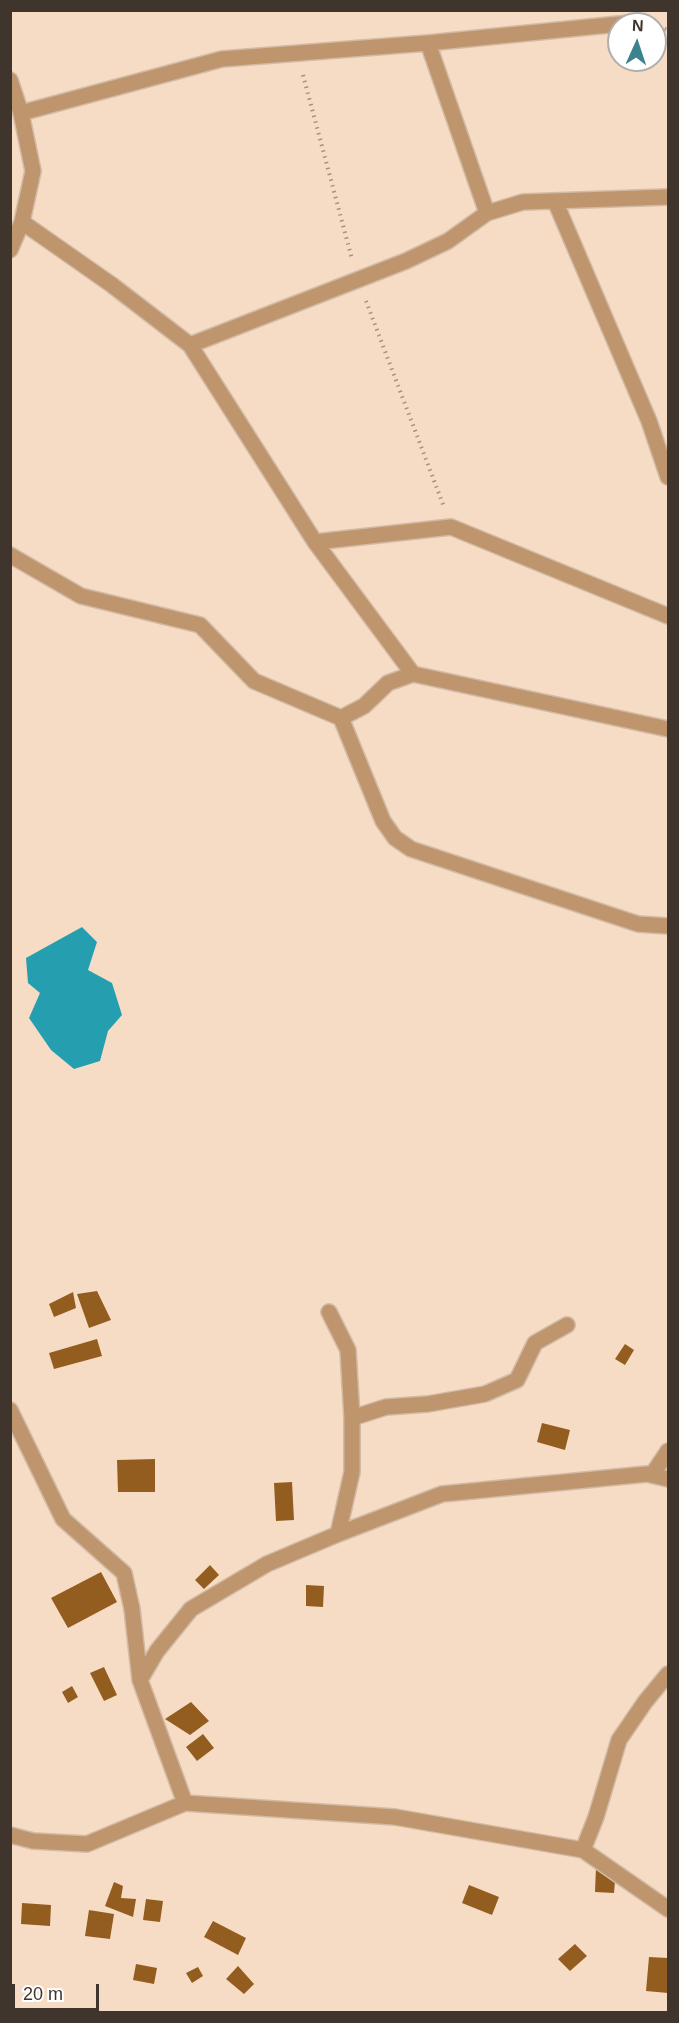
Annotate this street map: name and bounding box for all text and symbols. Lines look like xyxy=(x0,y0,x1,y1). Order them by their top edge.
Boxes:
north arrow xyxy=(607,12,667,72)
text: N xyxy=(632,17,644,34)
scale bar xyxy=(15,1972,102,2010)
text: 20 m xyxy=(23,1984,63,2004)

